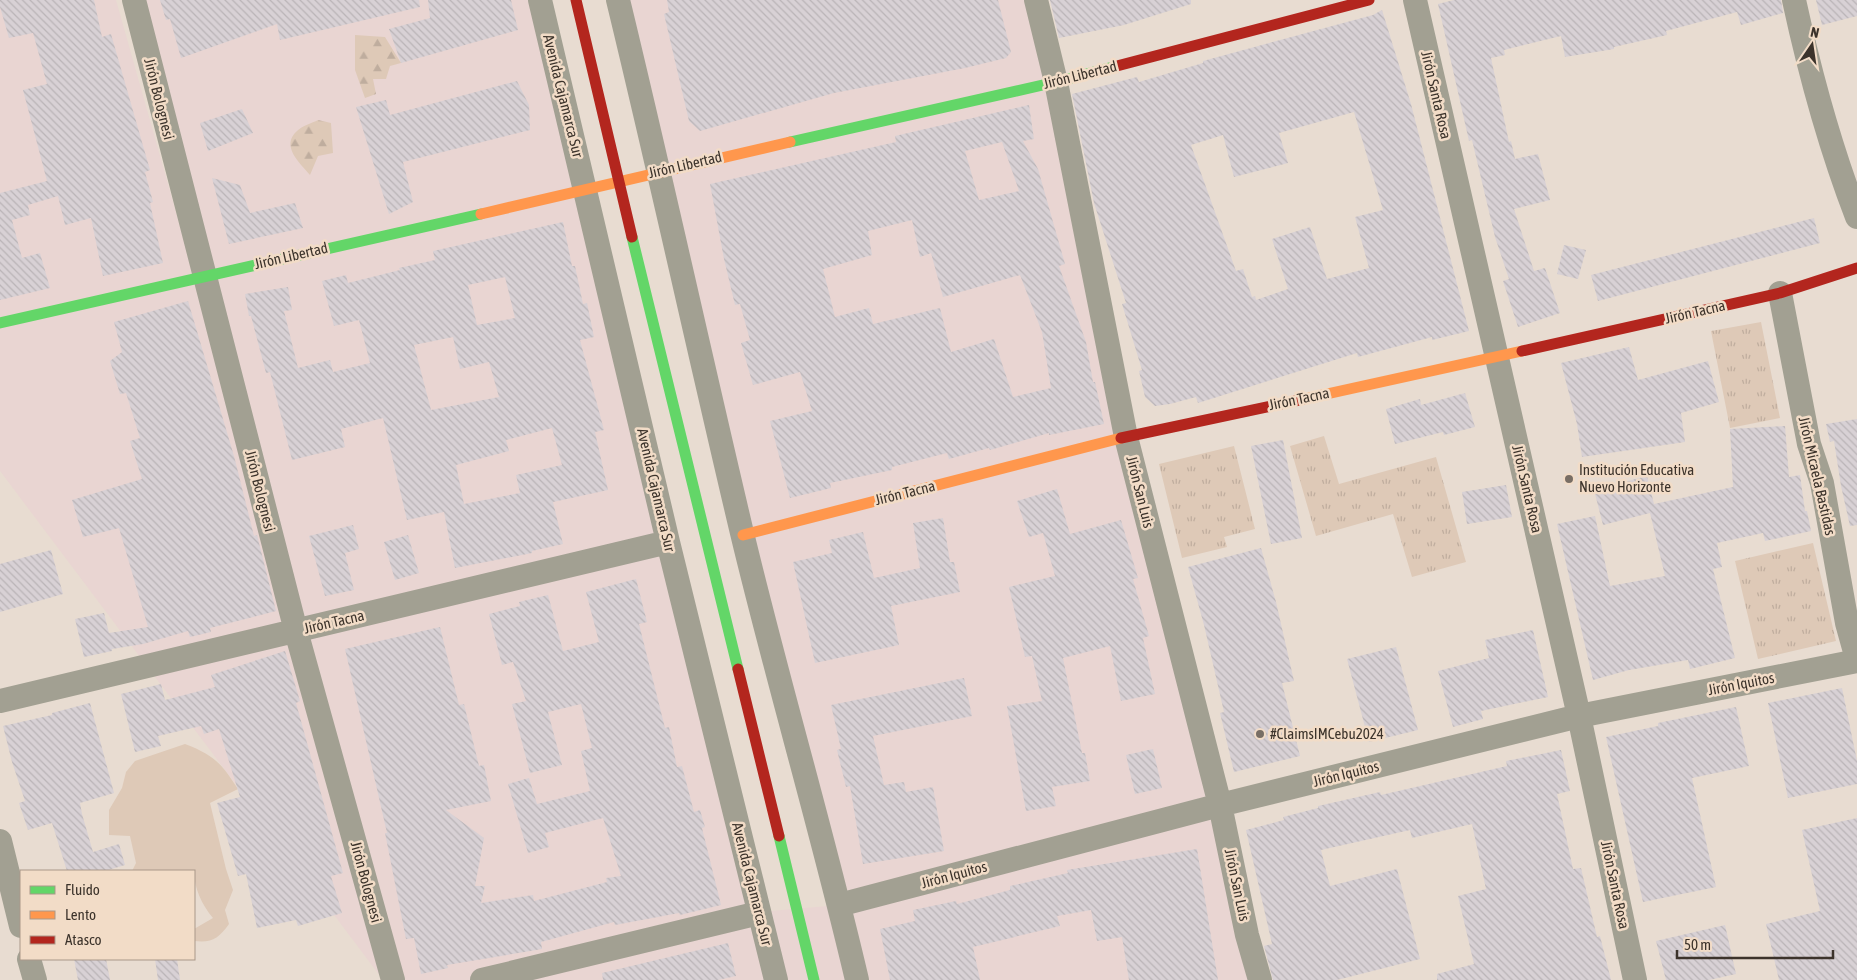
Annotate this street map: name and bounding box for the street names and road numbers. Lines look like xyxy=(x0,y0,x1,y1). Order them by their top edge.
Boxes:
street label: Avenida Cajamarca Sur xyxy=(540,33,587,160)
street label: Jirón Santa Rosa xyxy=(1418,49,1455,141)
street label: Jirón Bolognesi xyxy=(141,56,178,141)
street label: Jirón Libertad xyxy=(1041,57,1118,92)
street label: Jirón Libertad xyxy=(646,148,723,181)
street label: Jirón Libertad xyxy=(252,239,329,272)
street label: Jirón Tacna xyxy=(1663,296,1727,327)
street label: Jirón Tacna xyxy=(1267,384,1331,413)
street label: Jirón Micaela Bastidas xyxy=(1796,415,1839,537)
street label: Avenida Cajamarca Sur xyxy=(634,427,679,554)
street label: Jirón Santa Rosa xyxy=(1509,443,1546,535)
street label: Jirón Bolognesi xyxy=(242,448,279,533)
street label: Jirón San Luis xyxy=(1123,454,1158,530)
street label: Jirón Tacna xyxy=(873,477,937,508)
street label: Jirón Tacna xyxy=(302,606,366,637)
street label: Jirón Iquitos xyxy=(1706,669,1776,698)
street label: Jirón Iquitos xyxy=(1311,757,1381,790)
street label: Avenida Cajamarca Sur xyxy=(729,821,776,948)
street label: Jirón Bolognesi xyxy=(347,839,385,924)
street label: Jirón Santa Rosa xyxy=(1598,839,1633,931)
street label: Jirón San Luis xyxy=(1222,847,1253,923)
street label: Jirón Iquitos xyxy=(919,858,989,891)

